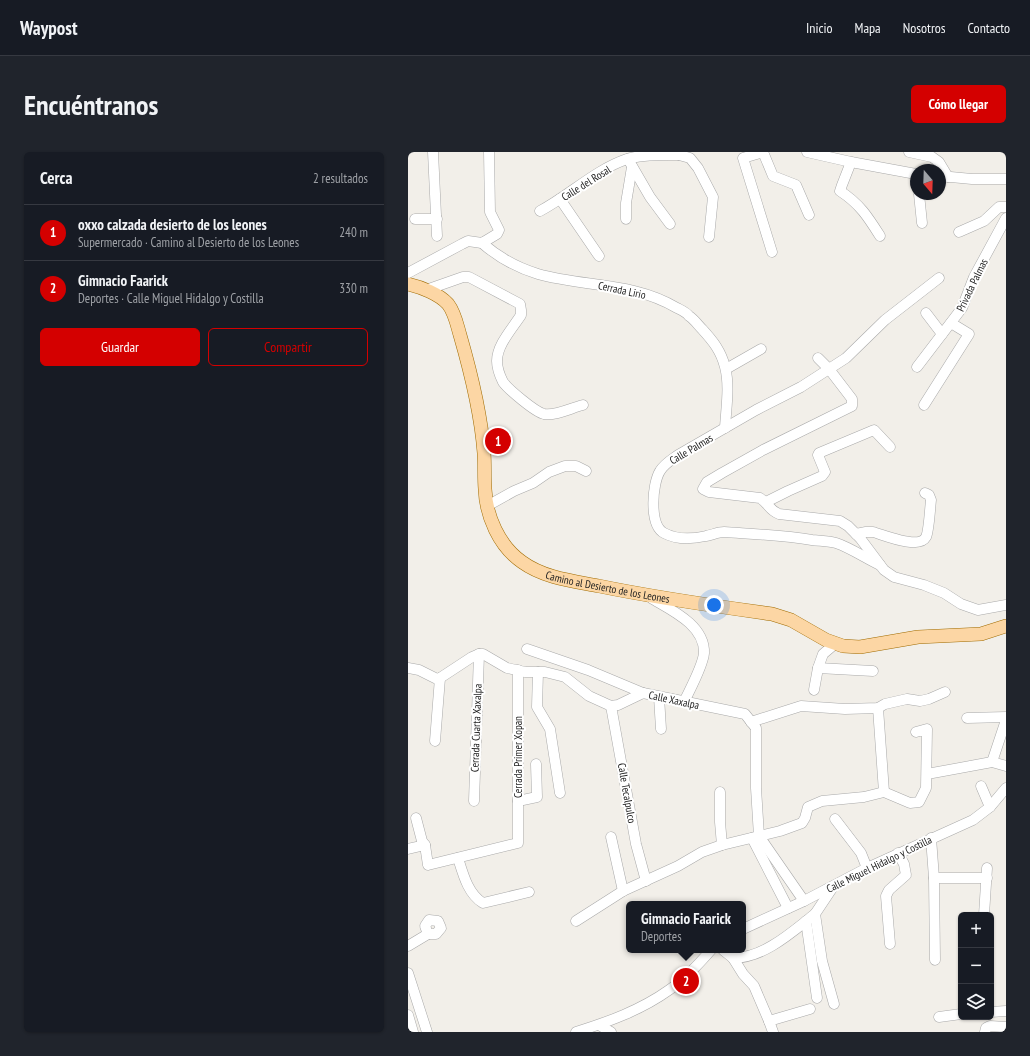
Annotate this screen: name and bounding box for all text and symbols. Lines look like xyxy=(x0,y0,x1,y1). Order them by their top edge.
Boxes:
text: Waypost xyxy=(20,16,77,40)
text: Inicio xyxy=(806,19,833,37)
text: Mapa xyxy=(855,19,881,37)
text: Nosotros xyxy=(903,19,946,37)
text: Contacto xyxy=(968,19,1010,37)
button: Cómo llegar xyxy=(911,85,1006,123)
text: Encuéntranos xyxy=(24,86,158,123)
street label: Calle del Rosal xyxy=(559,162,614,204)
north arrow xyxy=(910,164,946,200)
text: Cerca xyxy=(40,167,73,189)
text: 2 resultados xyxy=(313,170,368,187)
text: oxxo calzada desierto de los leones xyxy=(78,215,267,234)
text: 1 xyxy=(50,224,56,241)
text: 240 m xyxy=(339,224,368,241)
text: Supermercado · Camino al Desierto de los Leones xyxy=(78,234,299,251)
street label: Privada Palmas xyxy=(953,256,991,314)
text: Gimnacio Faarick xyxy=(78,271,168,290)
street label: Cerrada Lirio xyxy=(597,278,647,302)
text: 2 xyxy=(50,280,56,297)
text: 330 m xyxy=(339,280,368,297)
text: Deportes · Calle Miguel Hidalgo y Costilla xyxy=(78,290,264,307)
button: Guardar xyxy=(40,328,200,366)
button: Compartir xyxy=(208,328,368,366)
pin: 1 xyxy=(485,426,511,456)
street label: Calle Palmas xyxy=(667,430,716,467)
street label: Camino al Desierto de los Leones xyxy=(544,568,671,606)
your location xyxy=(704,595,724,615)
street label: Cerrada Cuarta Xaxalpa xyxy=(467,684,485,772)
street label: Calle Xaxalpa xyxy=(647,688,701,712)
street label: Cerrada Primer Xopan xyxy=(511,716,525,798)
street label: Calle Tecalpulco xyxy=(615,762,639,824)
street label: Calle Miguel Hidalgo y Costilla xyxy=(824,832,934,896)
popup xyxy=(626,901,746,953)
text: Gimnacio Faarick xyxy=(641,909,731,928)
map controls xyxy=(958,912,994,1020)
button: + xyxy=(958,912,994,948)
text: Deportes xyxy=(641,928,682,945)
button: − xyxy=(958,948,994,984)
pin: 2 xyxy=(673,966,699,996)
button: layers xyxy=(958,984,994,1020)

